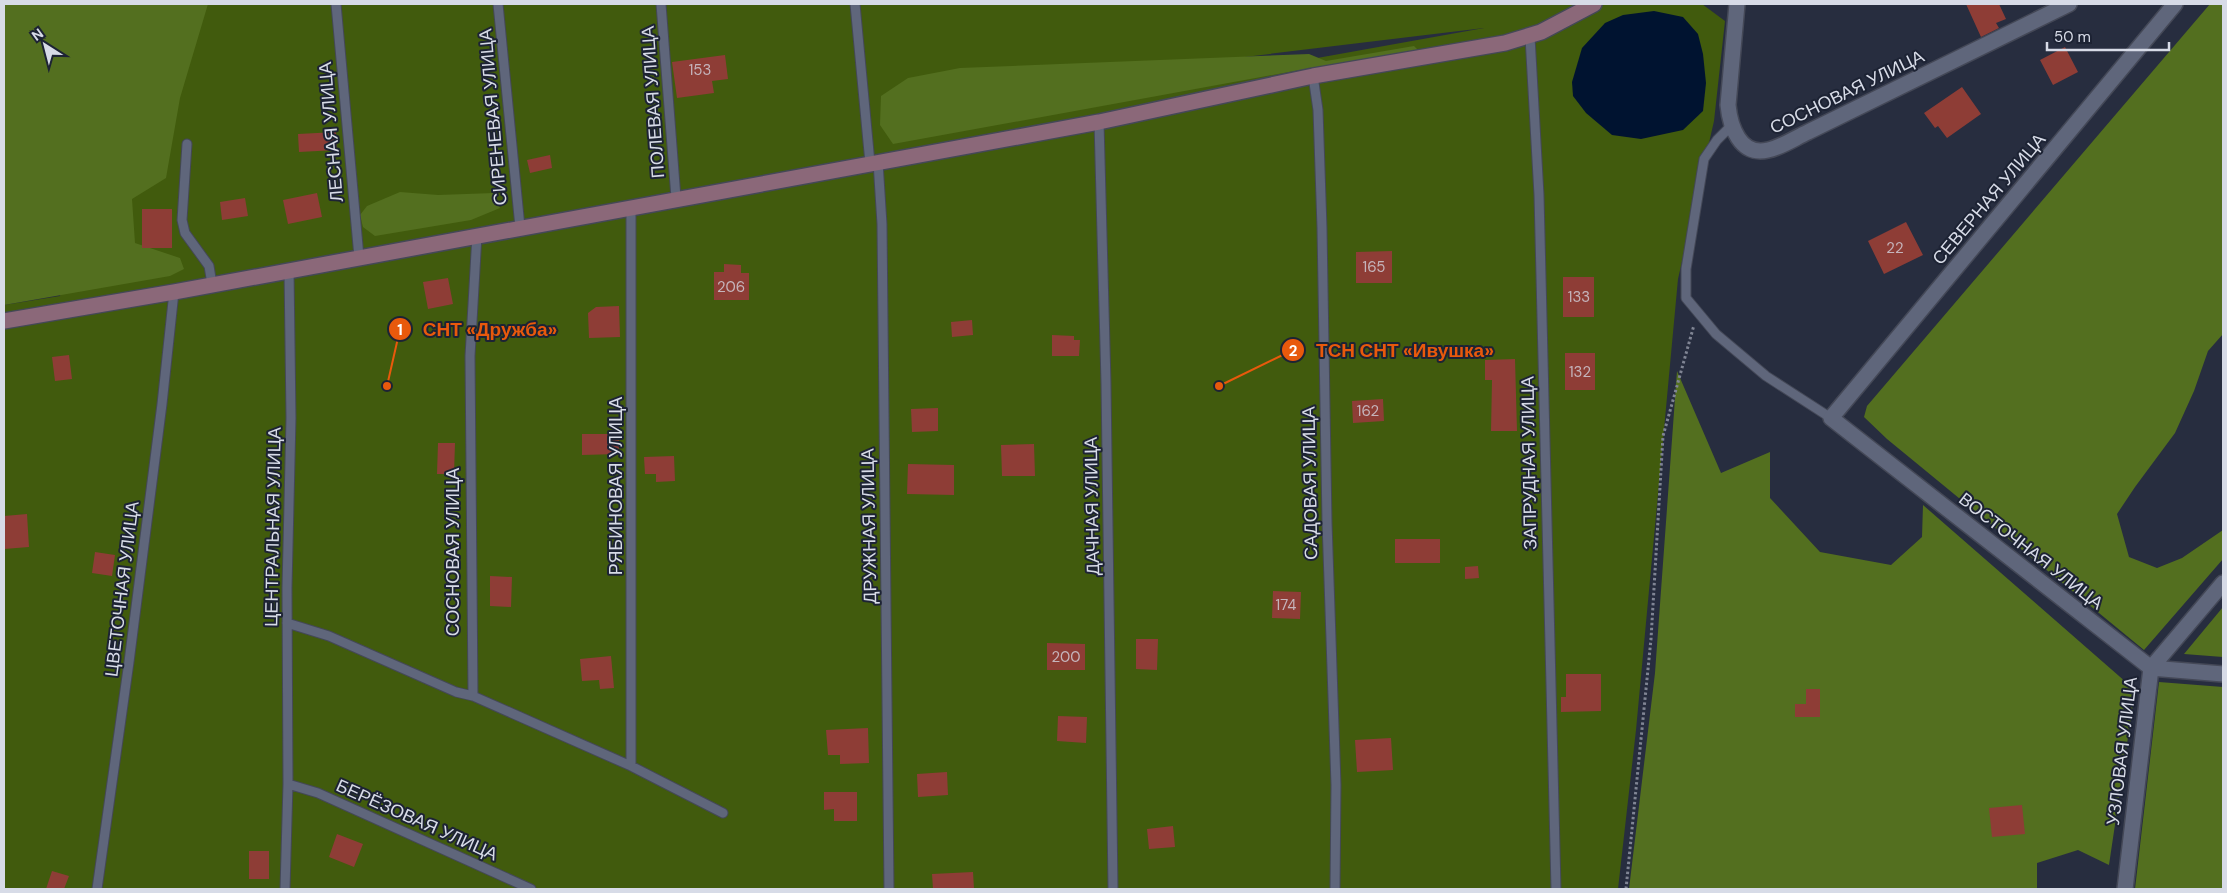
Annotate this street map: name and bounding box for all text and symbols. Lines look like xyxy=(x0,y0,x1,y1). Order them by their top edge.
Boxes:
north arrow xyxy=(20,20,70,70)
scale bar xyxy=(2047,20,2170,52)
text: N xyxy=(28,24,47,45)
street label: ПОЛЕВАЯ УЛИЦА xyxy=(636,25,670,179)
text: 50 m xyxy=(2054,27,2091,47)
street label: СИРЕНЕВАЯ УЛИЦА xyxy=(473,28,513,206)
street label: СОСНОВАЯ УЛИЦА xyxy=(1766,44,1928,140)
house number: 153 xyxy=(689,60,711,80)
street label: ЛЕСНАЯ УЛИЦА xyxy=(313,61,349,203)
street label: СЕВЕРНАЯ УЛИЦА xyxy=(1927,128,2051,270)
house number: 22 xyxy=(1886,238,1904,258)
house number: 165 xyxy=(1363,257,1385,277)
house number: 206 xyxy=(717,277,745,297)
house number: 133 xyxy=(1568,287,1590,307)
callout: СНТ «Дружба» xyxy=(388,312,567,346)
text: СНТ «Дружба» xyxy=(423,317,557,342)
text: 1 xyxy=(397,320,403,340)
callout: ТСН СНТ «Ивушка» xyxy=(1281,333,1504,367)
text: ТСН СНТ «Ивушка» xyxy=(1316,338,1494,363)
text: 2 xyxy=(1289,341,1298,361)
house number: 132 xyxy=(1569,362,1591,382)
street label: ЗАПРУДНАЯ УЛИЦА xyxy=(1515,376,1543,550)
street label: РЯБИНОВАЯ УЛИЦА xyxy=(604,397,628,575)
house number: 162 xyxy=(1357,401,1379,421)
street label: САДОВАЯ УЛИЦА xyxy=(1297,406,1323,560)
street label: ЦЕНТРАЛЬНАЯ УЛИЦА xyxy=(259,427,287,627)
street label: ДАЧНАЯ УЛИЦА xyxy=(1079,437,1105,575)
street label: ДРУЖНАЯ УЛИЦА xyxy=(856,448,882,604)
street label: СОСНОВАЯ УЛИЦА xyxy=(441,468,465,636)
street label: ВОСТОЧНАЯ УЛИЦА xyxy=(1954,487,2108,615)
street label: ЦВЕТОЧНАЯ УЛИЦА xyxy=(99,500,145,678)
house number: 174 xyxy=(1276,595,1296,615)
house number: 200 xyxy=(1051,647,1081,667)
street label: УЗЛОВАЯ УЛИЦА xyxy=(2101,675,2143,827)
street label: БЕРЁЗОВАЯ УЛИЦА xyxy=(332,774,502,866)

